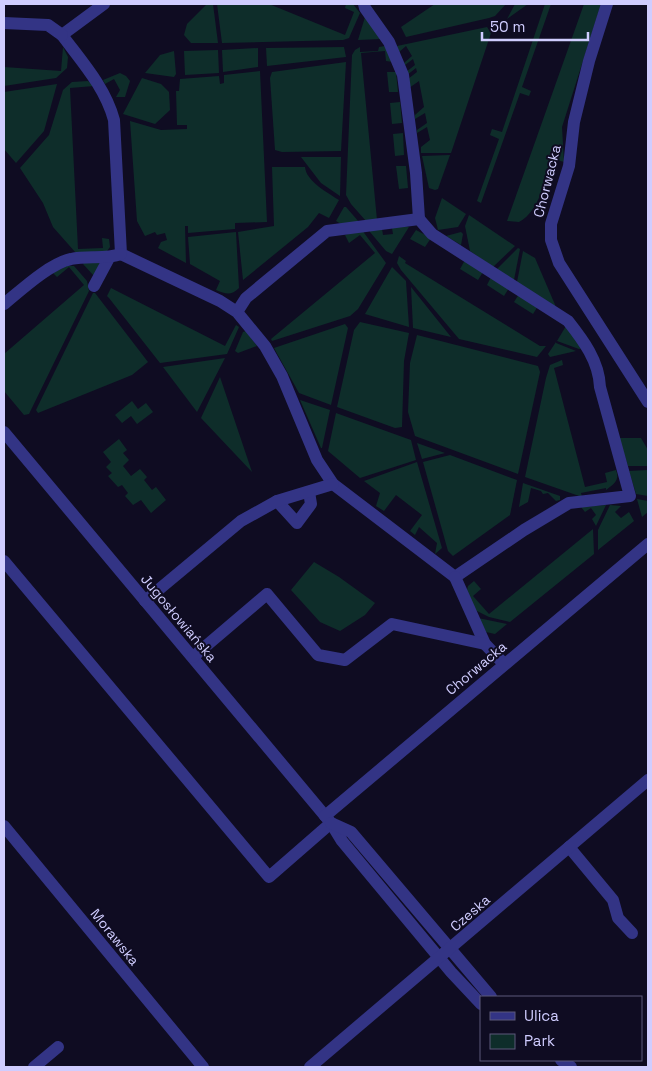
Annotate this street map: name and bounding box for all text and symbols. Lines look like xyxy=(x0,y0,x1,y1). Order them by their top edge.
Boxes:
scale bar xyxy=(482,10,588,42)
text: 50 m xyxy=(490,17,525,36)
street label: Chorwacka xyxy=(529,143,565,219)
street label: Jugosłowiańska xyxy=(137,570,221,666)
street label: Chorwacka xyxy=(442,637,510,699)
street label: Czeska xyxy=(446,891,494,935)
street label: Morawska xyxy=(87,905,143,969)
legend xyxy=(480,996,642,1061)
text: Ulica xyxy=(524,1006,559,1025)
text: Park xyxy=(524,1031,555,1050)

